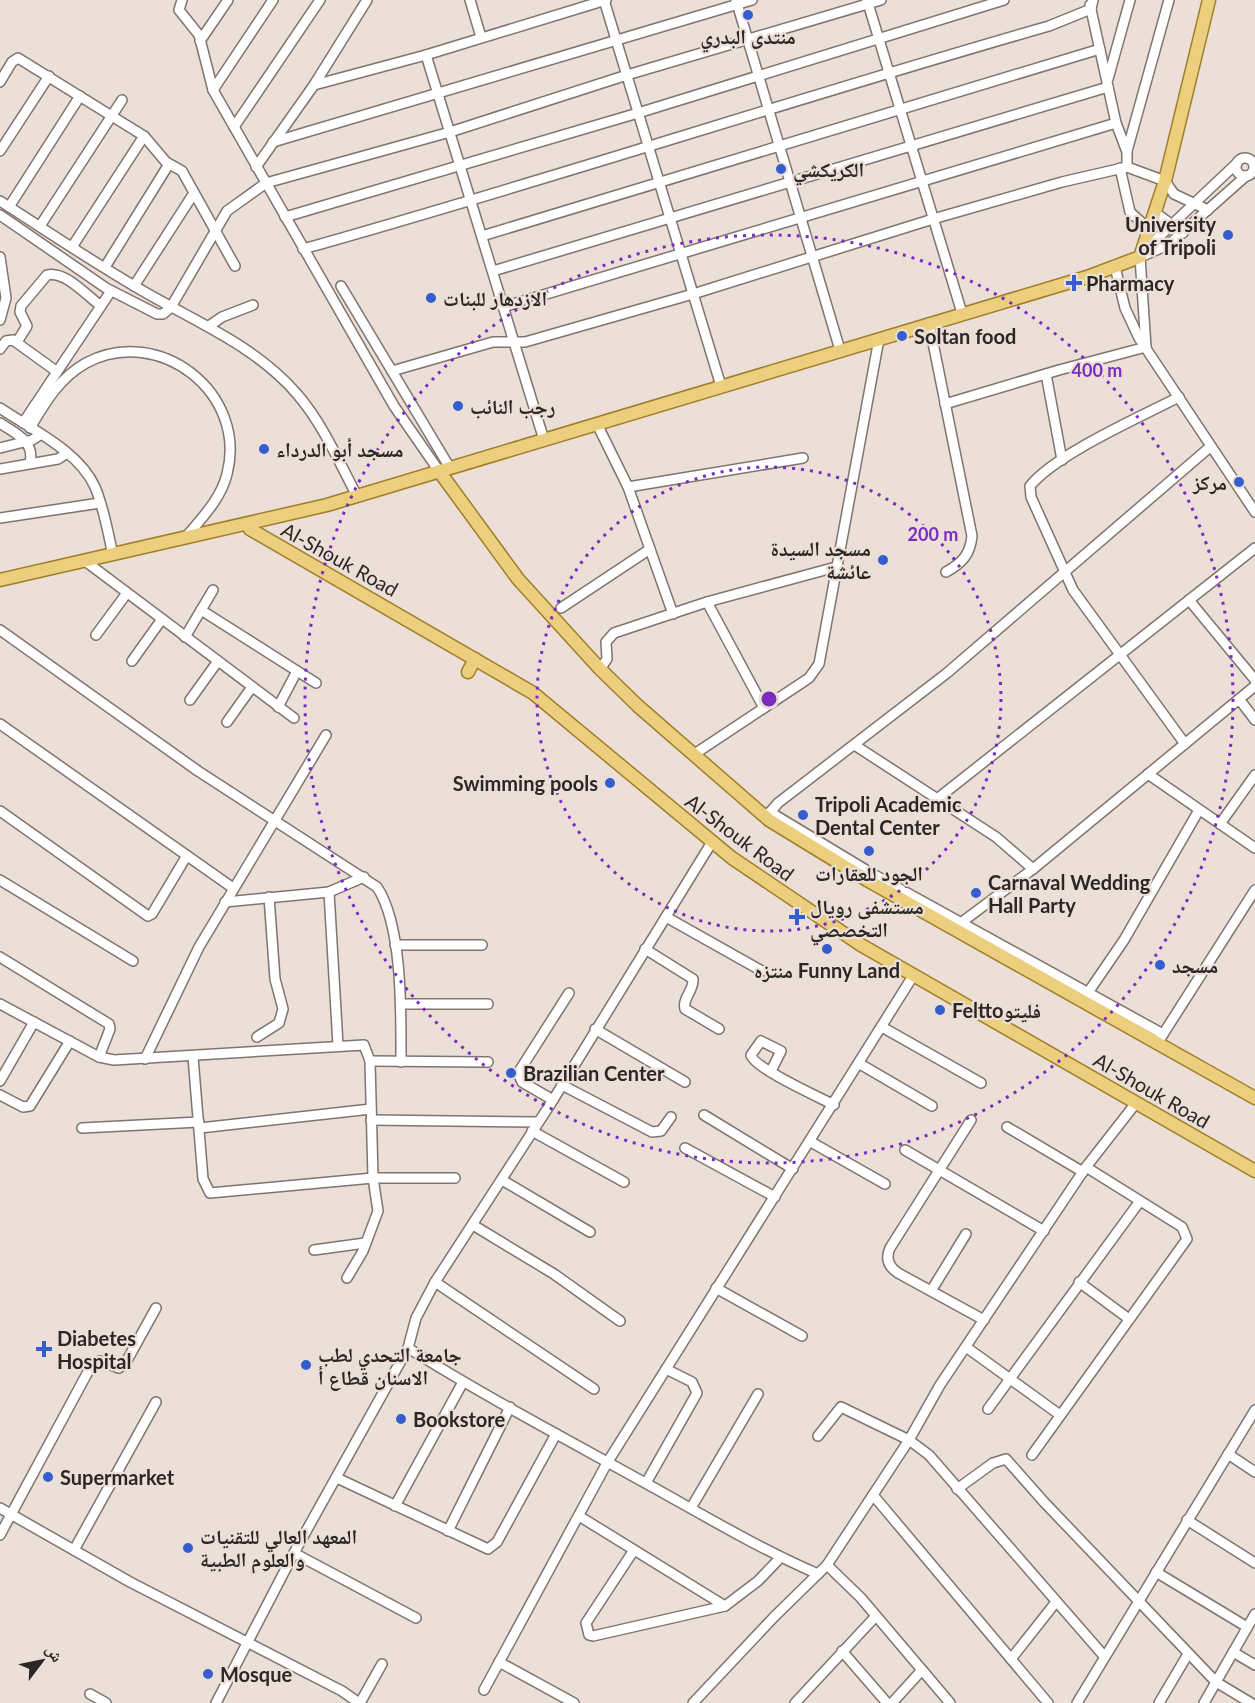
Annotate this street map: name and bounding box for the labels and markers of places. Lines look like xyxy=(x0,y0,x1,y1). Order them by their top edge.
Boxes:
marker: منتدى البدري xyxy=(741,8,755,22)
place label: منتدى البدري xyxy=(700,24,796,53)
place label: الكريكشي xyxy=(793,157,864,186)
marker: الكريكشي xyxy=(774,162,788,176)
place label: University of Tripoli xyxy=(1125,212,1216,259)
marker: University of Tripoli xyxy=(1221,228,1235,242)
place label: Pharmacy xyxy=(1086,271,1175,295)
marker: Pharmacy xyxy=(1067,276,1081,290)
place label: الازدهار للبنات xyxy=(443,286,547,311)
marker: الازدهار للبنات xyxy=(424,291,438,305)
place label: Soltan food xyxy=(914,324,1016,348)
marker: Soltan food xyxy=(895,329,909,343)
place label: رجب النائب xyxy=(470,394,555,419)
marker: رجب النائب xyxy=(451,399,465,413)
place label: مسجد أبو الدرداء xyxy=(276,437,404,462)
marker: مسجد أبو الدرداء xyxy=(257,442,271,456)
place label: مركز xyxy=(1192,470,1227,495)
marker: مركز xyxy=(1232,475,1246,489)
place label: مسجد السيدة عائشة xyxy=(771,536,871,583)
marker: مسجد السيدة عائشة xyxy=(876,553,890,567)
centre of rings xyxy=(759,689,779,709)
place label: Swimming pools xyxy=(453,771,598,795)
marker: Swimming pools xyxy=(603,776,617,790)
place label: Tripoli Academic Dental Center xyxy=(815,792,962,839)
marker: Tripoli Academic Dental Center xyxy=(796,808,810,822)
marker: الجود للعقارات xyxy=(862,844,876,858)
place label: الجود للعقارات xyxy=(815,861,923,886)
place label: Carnaval Wedding Hall Party xyxy=(988,870,1151,917)
marker: Carnaval Wedding Hall Party xyxy=(969,886,983,900)
place label: مستشفى رويال التخصصي xyxy=(810,894,924,946)
marker: مستشفى رويال التخصصي xyxy=(788,908,806,926)
marker: منتزه Funny Land xyxy=(820,942,834,956)
place label: مسجد xyxy=(1172,953,1218,977)
place label: منتزه Funny Land xyxy=(754,958,900,983)
marker: مسجد xyxy=(1153,958,1167,972)
place label: Felttoفليتو xyxy=(952,998,1041,1023)
marker: Felttoفليتو xyxy=(933,1003,947,1017)
place label: Brazilian Center xyxy=(523,1061,665,1085)
marker: Brazilian Center xyxy=(504,1066,518,1080)
place label: Diabetes Hospital xyxy=(57,1326,136,1373)
marker: Diabetes Hospital xyxy=(35,1340,53,1358)
place label: جامعة التحدي لطب الاسنان قطاع أ xyxy=(318,1342,462,1391)
marker: جامعة التحدي لطب الاسنان قطاع أ xyxy=(299,1358,313,1372)
place label: Bookstore xyxy=(413,1407,506,1431)
marker: Bookstore xyxy=(394,1412,408,1426)
place label: Supermarket xyxy=(60,1465,175,1489)
marker: Supermarket xyxy=(41,1470,55,1484)
place label: المعهد العالي للتقنيات والعلوم الطبية xyxy=(200,1524,357,1574)
marker: المعهد العالي للتقنيات والعلوم الطبية xyxy=(181,1541,195,1555)
place label: Mosque xyxy=(220,1662,292,1686)
marker: Mosque xyxy=(201,1667,215,1681)

